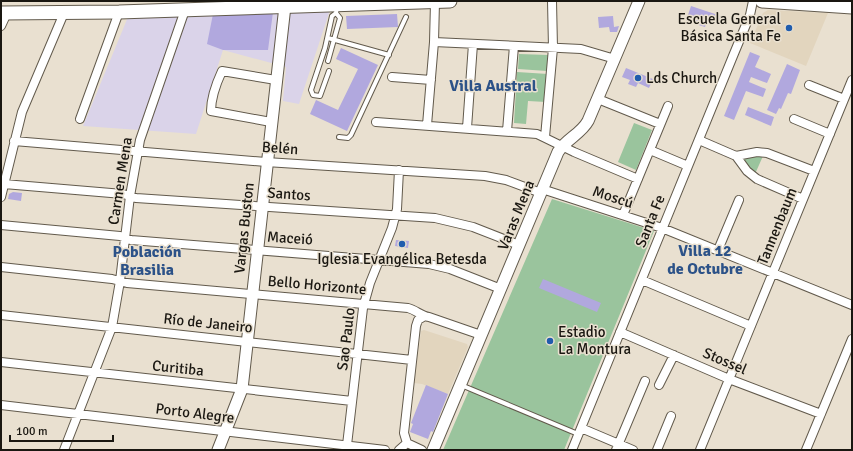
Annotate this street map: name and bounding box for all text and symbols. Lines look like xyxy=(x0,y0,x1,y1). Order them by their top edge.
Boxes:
place label: Escuela General Básica Santa Fe xyxy=(678,10,781,45)
marker: Escuela General Básica Santa Fe xyxy=(784,23,794,33)
place label: Lds Church xyxy=(646,69,717,87)
marker: Lds Church xyxy=(633,73,643,83)
district label: Villa Austral xyxy=(449,76,537,96)
street label: Carmen Mena xyxy=(104,136,136,226)
street label: Belén xyxy=(261,138,299,158)
street label: Varas Mena xyxy=(494,177,538,253)
street label: Vargas Buston xyxy=(230,182,258,274)
street label: Moscú xyxy=(590,182,636,212)
street label: Santos xyxy=(267,184,312,205)
street label: Tannenbaum xyxy=(753,185,801,267)
street label: Santa Fe xyxy=(631,192,669,250)
street label: Maceió xyxy=(266,227,314,249)
marker: Iglesia Evangélica Betesda xyxy=(397,239,407,249)
district label: Villa 12 de Octubre xyxy=(667,241,743,279)
district label: Población Brasilia xyxy=(113,242,182,280)
place label: Iglesia Evangélica Betesda xyxy=(317,250,487,268)
street label: Bello Horizonte xyxy=(267,272,367,298)
street label: Sao Paulo xyxy=(333,306,359,371)
street label: Río de Janeiro xyxy=(162,309,254,337)
place label: Estadio La Montura xyxy=(558,323,631,358)
marker: Estadio La Montura xyxy=(545,336,555,346)
street label: Stossel xyxy=(700,344,750,378)
street label: Curitiba xyxy=(151,356,205,380)
street label: Porto Alegre xyxy=(155,399,235,427)
scale bar xyxy=(10,417,113,443)
text: 100 m xyxy=(16,424,48,439)

